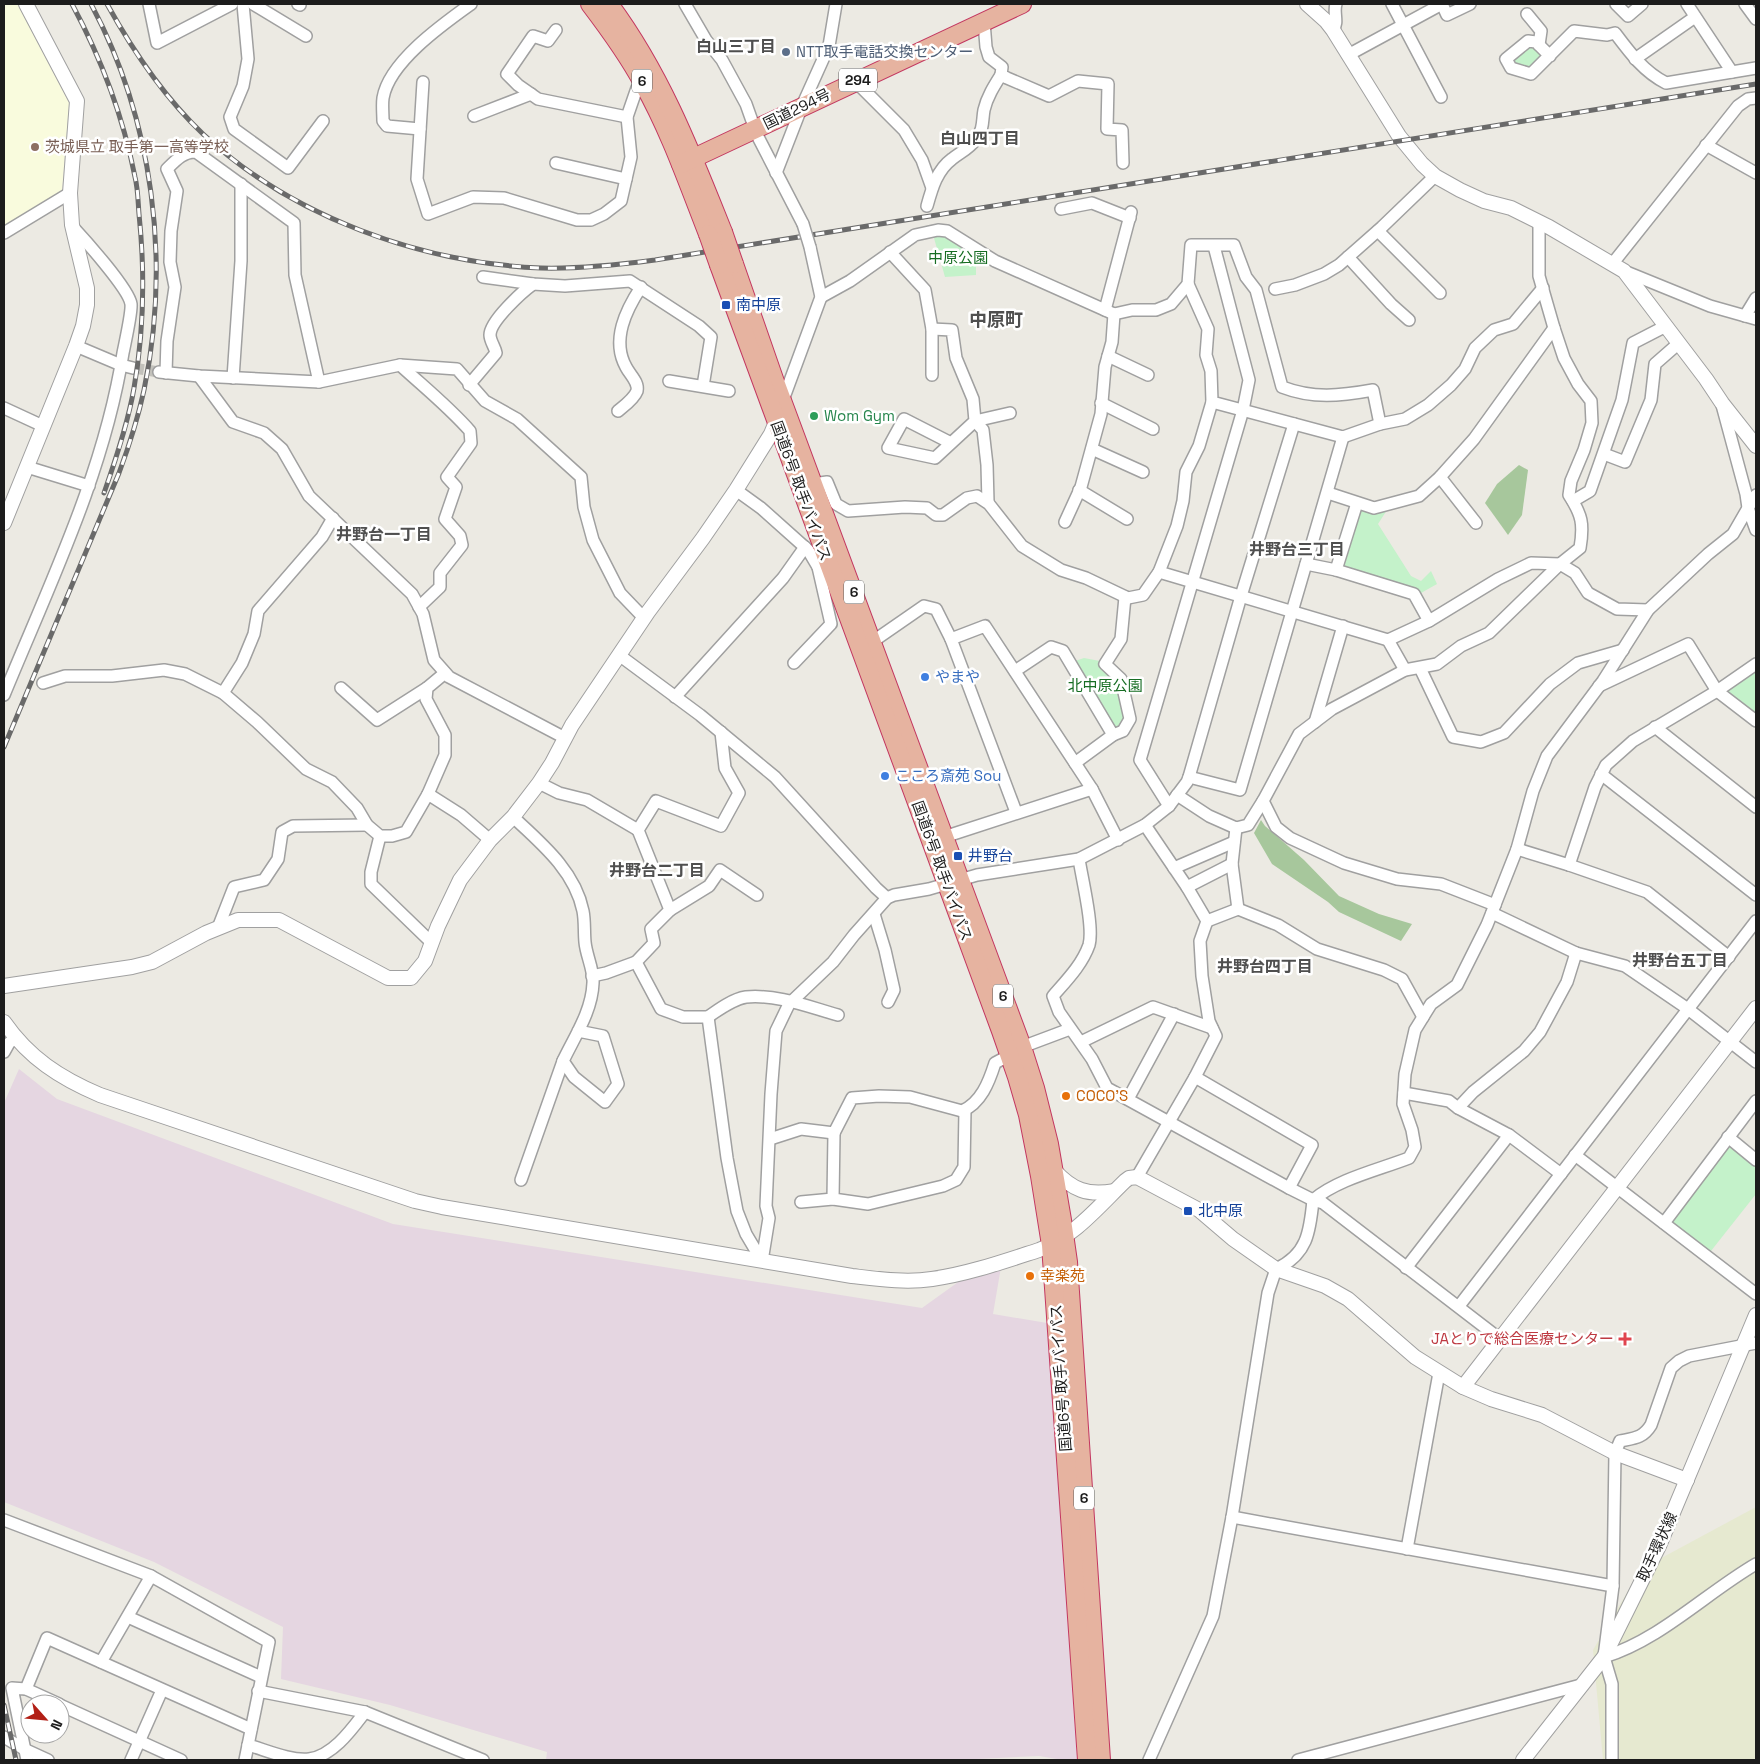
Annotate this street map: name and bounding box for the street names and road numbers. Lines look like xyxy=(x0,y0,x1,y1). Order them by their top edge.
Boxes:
road number: 294 xyxy=(839,68,877,92)
road number: 6 xyxy=(632,70,652,92)
street label: 国道294号 xyxy=(760,84,834,133)
street label: 国道6号 取手バイパス xyxy=(767,418,836,563)
road number: 6 xyxy=(844,580,864,604)
street label: 国道6号 取手バイパス xyxy=(908,798,977,943)
road number: 6 xyxy=(993,984,1013,1008)
street label: 国道6号 取手バイパス xyxy=(1046,1304,1075,1452)
road number: 6 xyxy=(1074,1486,1094,1510)
street label: 取手環状線 xyxy=(1632,1509,1681,1585)

